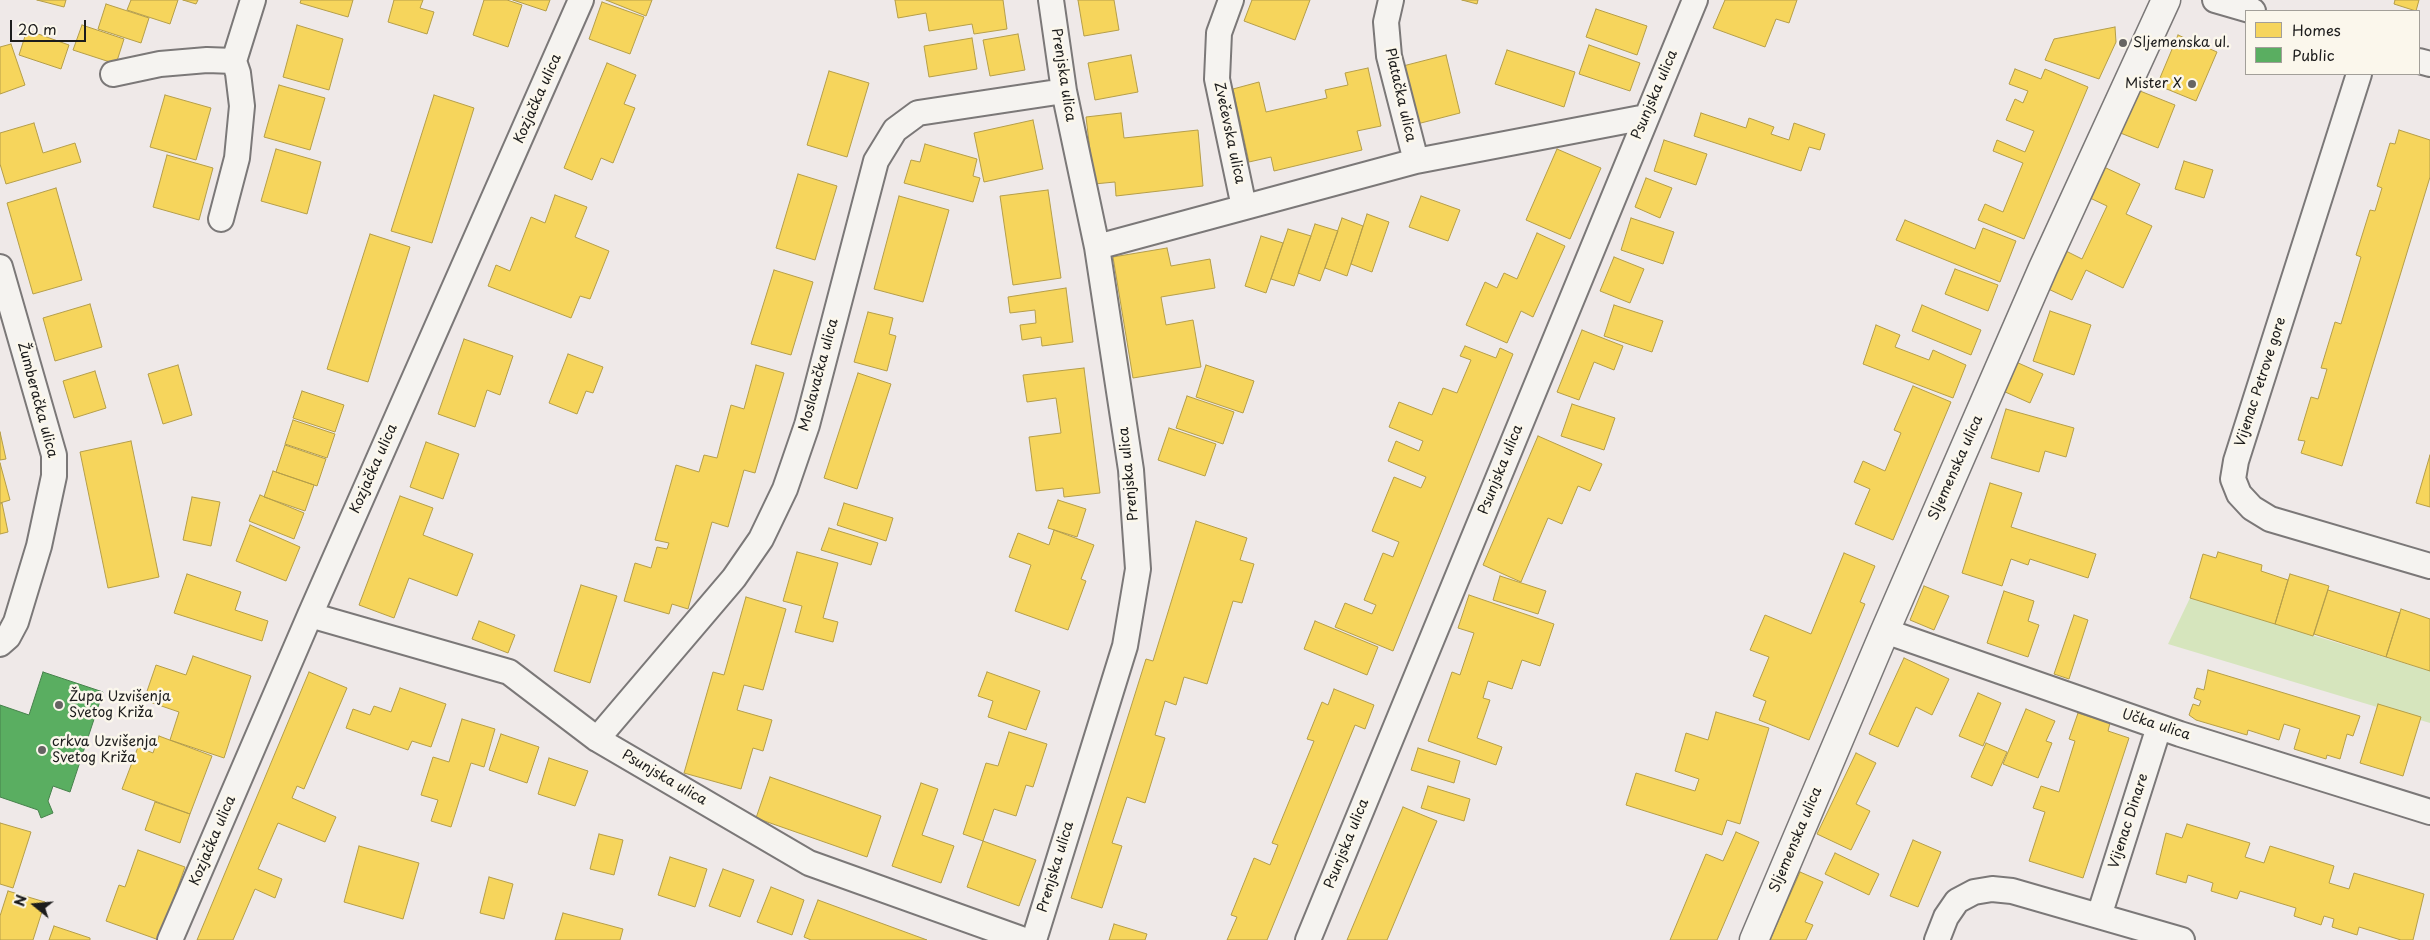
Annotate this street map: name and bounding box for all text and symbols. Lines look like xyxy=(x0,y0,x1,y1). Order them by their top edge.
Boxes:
scale bar xyxy=(12,10,89,42)
legend xyxy=(2245,10,2420,75)
text: 20 m xyxy=(18,17,57,40)
text: Homes xyxy=(2292,18,2341,41)
street label: Prenjska ulica xyxy=(1047,27,1079,123)
place label: Sljemenska ul. xyxy=(2133,35,2230,51)
marker: Sljemenska ul. xyxy=(2117,37,2129,49)
text: Public xyxy=(2292,43,2335,66)
street label: Platačka ulica xyxy=(1381,46,1419,144)
street label: Psunjska ulica xyxy=(1629,48,1681,142)
street label: Kozjačka ulica xyxy=(511,52,565,146)
place label: Mister X xyxy=(2125,76,2182,92)
marker: Mister X xyxy=(2186,78,2198,90)
street label: Zvečevska ulica xyxy=(1210,81,1248,185)
street label: Vijenac Petrove gore xyxy=(2232,315,2290,449)
street label: Moslavačka ulica xyxy=(796,317,842,433)
street label: Žumberačka ulica xyxy=(13,340,61,460)
street label: Sljemenska ulica xyxy=(1925,413,1987,523)
street label: Kozjačka ulica xyxy=(347,422,401,516)
street label: Psunjska ulica xyxy=(1475,422,1527,518)
street label: Prenjska ulica xyxy=(1116,426,1142,522)
place label: Župa Uzvišenja Svetog Križa xyxy=(69,689,171,722)
marker: Župa Uzvišenja Svetog Križa xyxy=(53,699,65,711)
street label: Učka ulica xyxy=(2120,706,2192,744)
place label: crkva Uzvišenja Svetog Križa xyxy=(52,734,157,766)
marker: crkva Uzvišenja Svetog Križa xyxy=(36,744,48,756)
street label: Psunjska ulica xyxy=(618,747,710,809)
street label: Vijenac Dinare xyxy=(2106,771,2152,871)
street label: Sljemenska ulica xyxy=(1766,785,1826,895)
street label: Kozjačka ulica xyxy=(186,793,240,889)
street label: Psunjska ulica xyxy=(1321,796,1373,892)
street label: Prenjska ulica xyxy=(1034,820,1078,914)
north arrow xyxy=(10,880,60,930)
text: N xyxy=(9,892,32,909)

